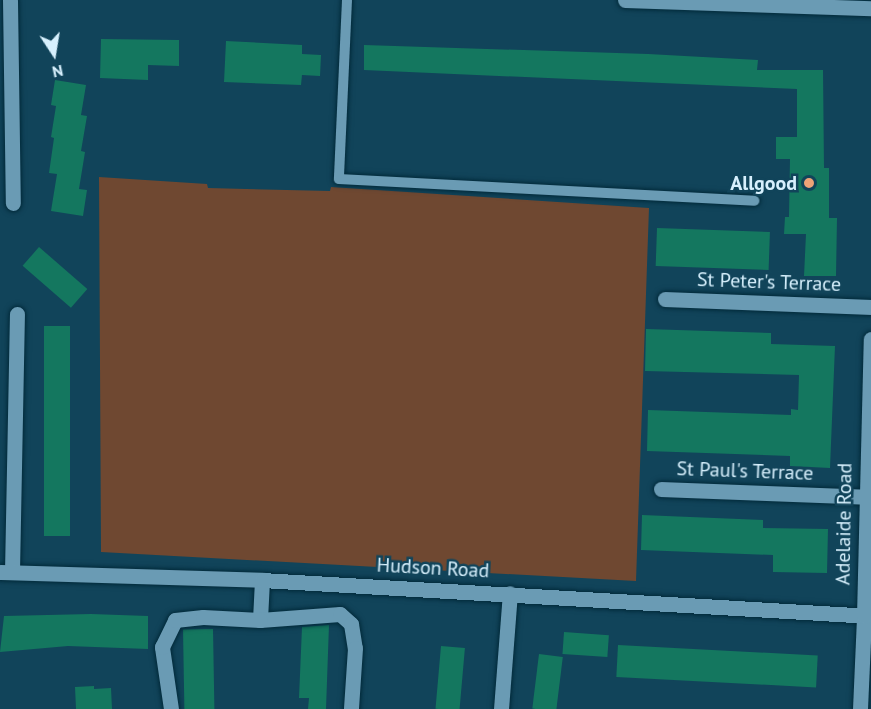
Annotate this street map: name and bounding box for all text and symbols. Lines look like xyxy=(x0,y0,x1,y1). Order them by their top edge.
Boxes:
north arrow xyxy=(24,24,84,84)
text: N xyxy=(51,61,65,82)
place label: Allgood xyxy=(730,171,797,195)
marker: Allgood xyxy=(802,176,816,190)
street label: St Peter's Terrace xyxy=(696,267,842,297)
street label: St Paul's Terrace xyxy=(676,457,814,485)
street label: Adelaide Road xyxy=(831,463,857,585)
street label: Hudson Road xyxy=(376,553,490,583)

